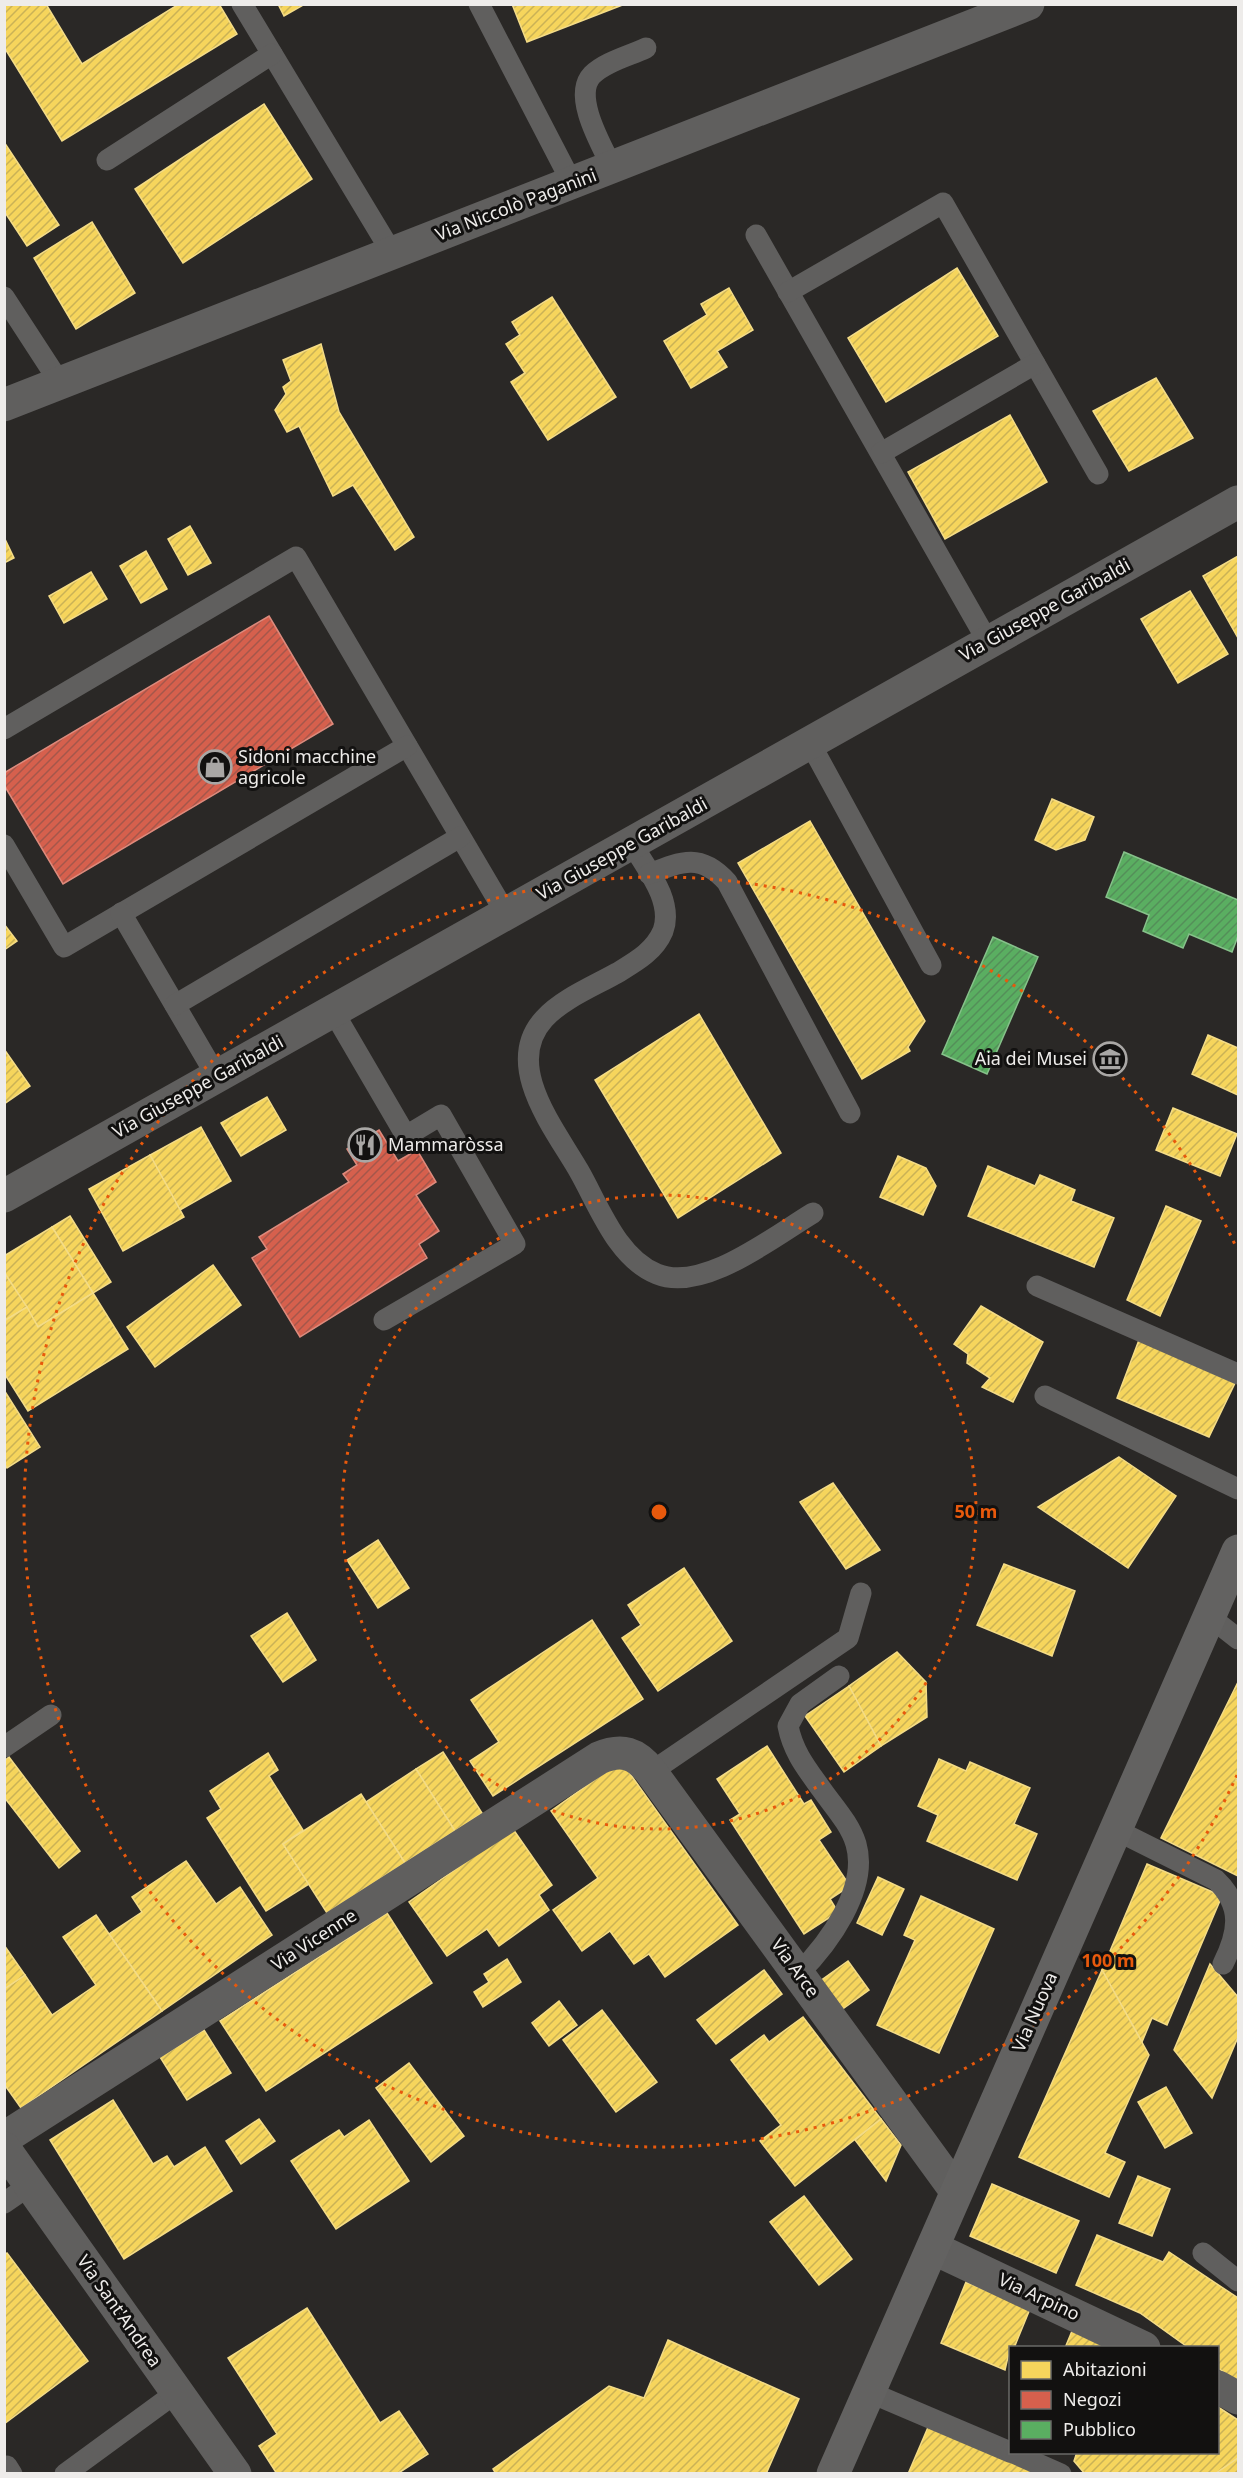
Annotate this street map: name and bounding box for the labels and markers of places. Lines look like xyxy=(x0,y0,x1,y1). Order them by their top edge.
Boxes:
place label: Sidoni macchine agricole xyxy=(238,744,376,789)
shop icon: Sidoni macchine agricole xyxy=(197,749,233,785)
museum icon: Aia dei Musei xyxy=(1092,1041,1128,1077)
place label: Aia dei Musei xyxy=(975,1046,1087,1070)
restaurant icon: Mammaròssa xyxy=(347,1127,383,1163)
place label: Mammaròssa xyxy=(388,1132,504,1156)
centre of rings xyxy=(649,1502,669,1522)

